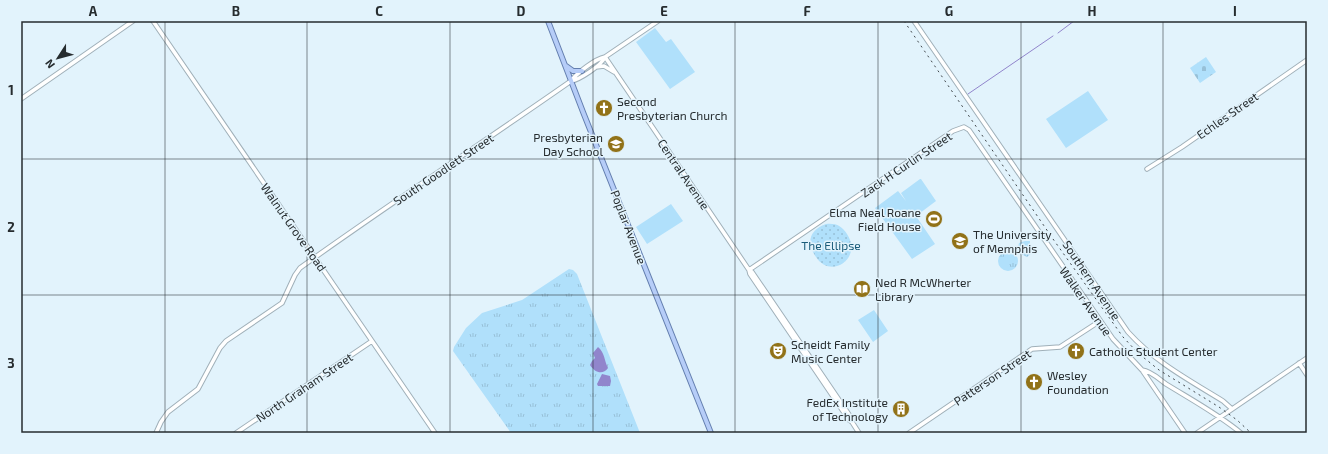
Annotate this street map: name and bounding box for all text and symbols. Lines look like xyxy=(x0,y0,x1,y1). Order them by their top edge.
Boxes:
text: A xyxy=(89,3,98,19)
text: B xyxy=(232,3,240,19)
text: C xyxy=(375,3,383,19)
text: D xyxy=(517,3,526,19)
text: E xyxy=(660,3,668,19)
text: F xyxy=(803,3,811,19)
text: G xyxy=(945,3,953,19)
text: H xyxy=(1088,3,1097,19)
text: I xyxy=(1233,3,1237,19)
north arrow xyxy=(38,38,78,78)
text: N xyxy=(42,57,57,71)
text: 1 xyxy=(8,82,14,98)
street label: Echles Street xyxy=(1194,88,1261,141)
place label: Second Presbyterian Church xyxy=(617,94,728,122)
church icon: Second Presbyterian Church xyxy=(594,98,614,118)
street label: Zack H Curlin Street xyxy=(858,128,954,200)
street label: South Goodlett Street xyxy=(390,130,496,208)
place label: Presbyterian Day School xyxy=(533,130,603,158)
school or university icon: Presbyterian Day School xyxy=(606,134,626,154)
street label: Central Avenue xyxy=(655,136,713,212)
street label: Walnut Grove Road xyxy=(258,180,330,274)
street label: Poplar Avenue xyxy=(608,188,650,266)
place label: Elma Neal Roane Field House xyxy=(829,205,921,233)
sports icon: Elma Neal Roane Field House xyxy=(924,209,944,229)
text: 2 xyxy=(7,219,15,235)
place label: The University of Memphis xyxy=(973,227,1052,255)
school or university icon: The University of Memphis xyxy=(950,231,970,251)
park label: The Ellipse xyxy=(801,238,861,252)
street label: Southern Avenue xyxy=(1060,238,1124,322)
street label: Walker Avenue xyxy=(1057,264,1115,338)
place label: Ned R McWherter Library xyxy=(875,275,972,303)
library icon: Ned R McWherter Library xyxy=(852,279,872,299)
place label: Scheidt Family Music Center xyxy=(791,337,871,365)
theatre icon: Scheidt Family Music Center xyxy=(768,341,788,361)
church icon: Catholic Student Center xyxy=(1066,341,1086,361)
place label: Catholic Student Center xyxy=(1089,344,1218,358)
street label: Patterson Street xyxy=(951,346,1034,408)
street label: North Graham Street xyxy=(253,349,355,424)
text: 3 xyxy=(7,355,15,371)
place label: Wesley Foundation xyxy=(1047,368,1109,396)
church icon: Wesley Foundation xyxy=(1024,372,1044,392)
place label: FedEx Institute of Technology xyxy=(806,395,889,423)
building icon: FedEx Institute of Technology xyxy=(891,399,911,419)

